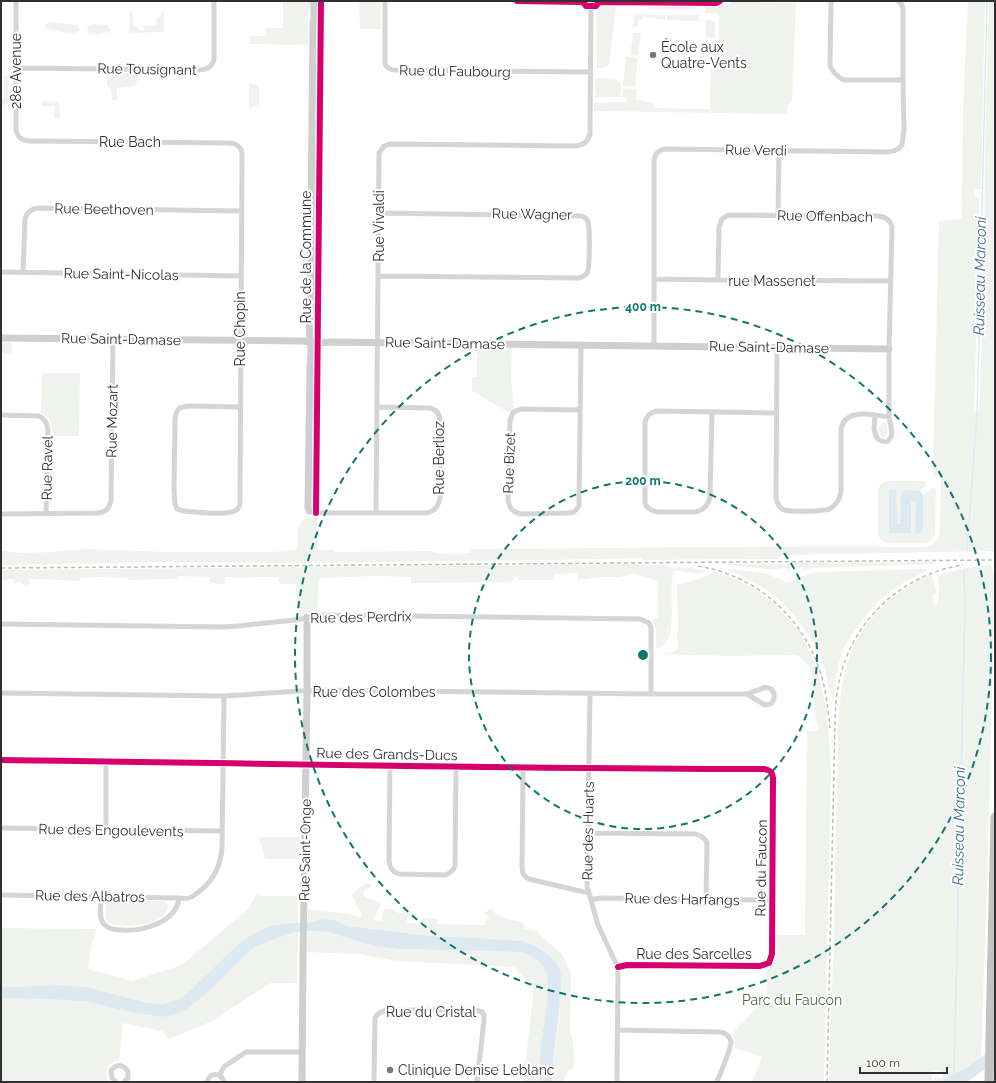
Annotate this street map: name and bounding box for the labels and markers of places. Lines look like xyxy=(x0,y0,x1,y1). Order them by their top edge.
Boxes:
place label: École aux Quatre-Vents xyxy=(661,38,747,71)
marker: École aux Quatre-Vents xyxy=(648,50,658,60)
centre of rings xyxy=(636,648,650,662)
place label: Clinique Denise Leblanc xyxy=(398,1062,555,1078)
marker: Clinique Denise Leblanc xyxy=(385,1065,395,1075)

